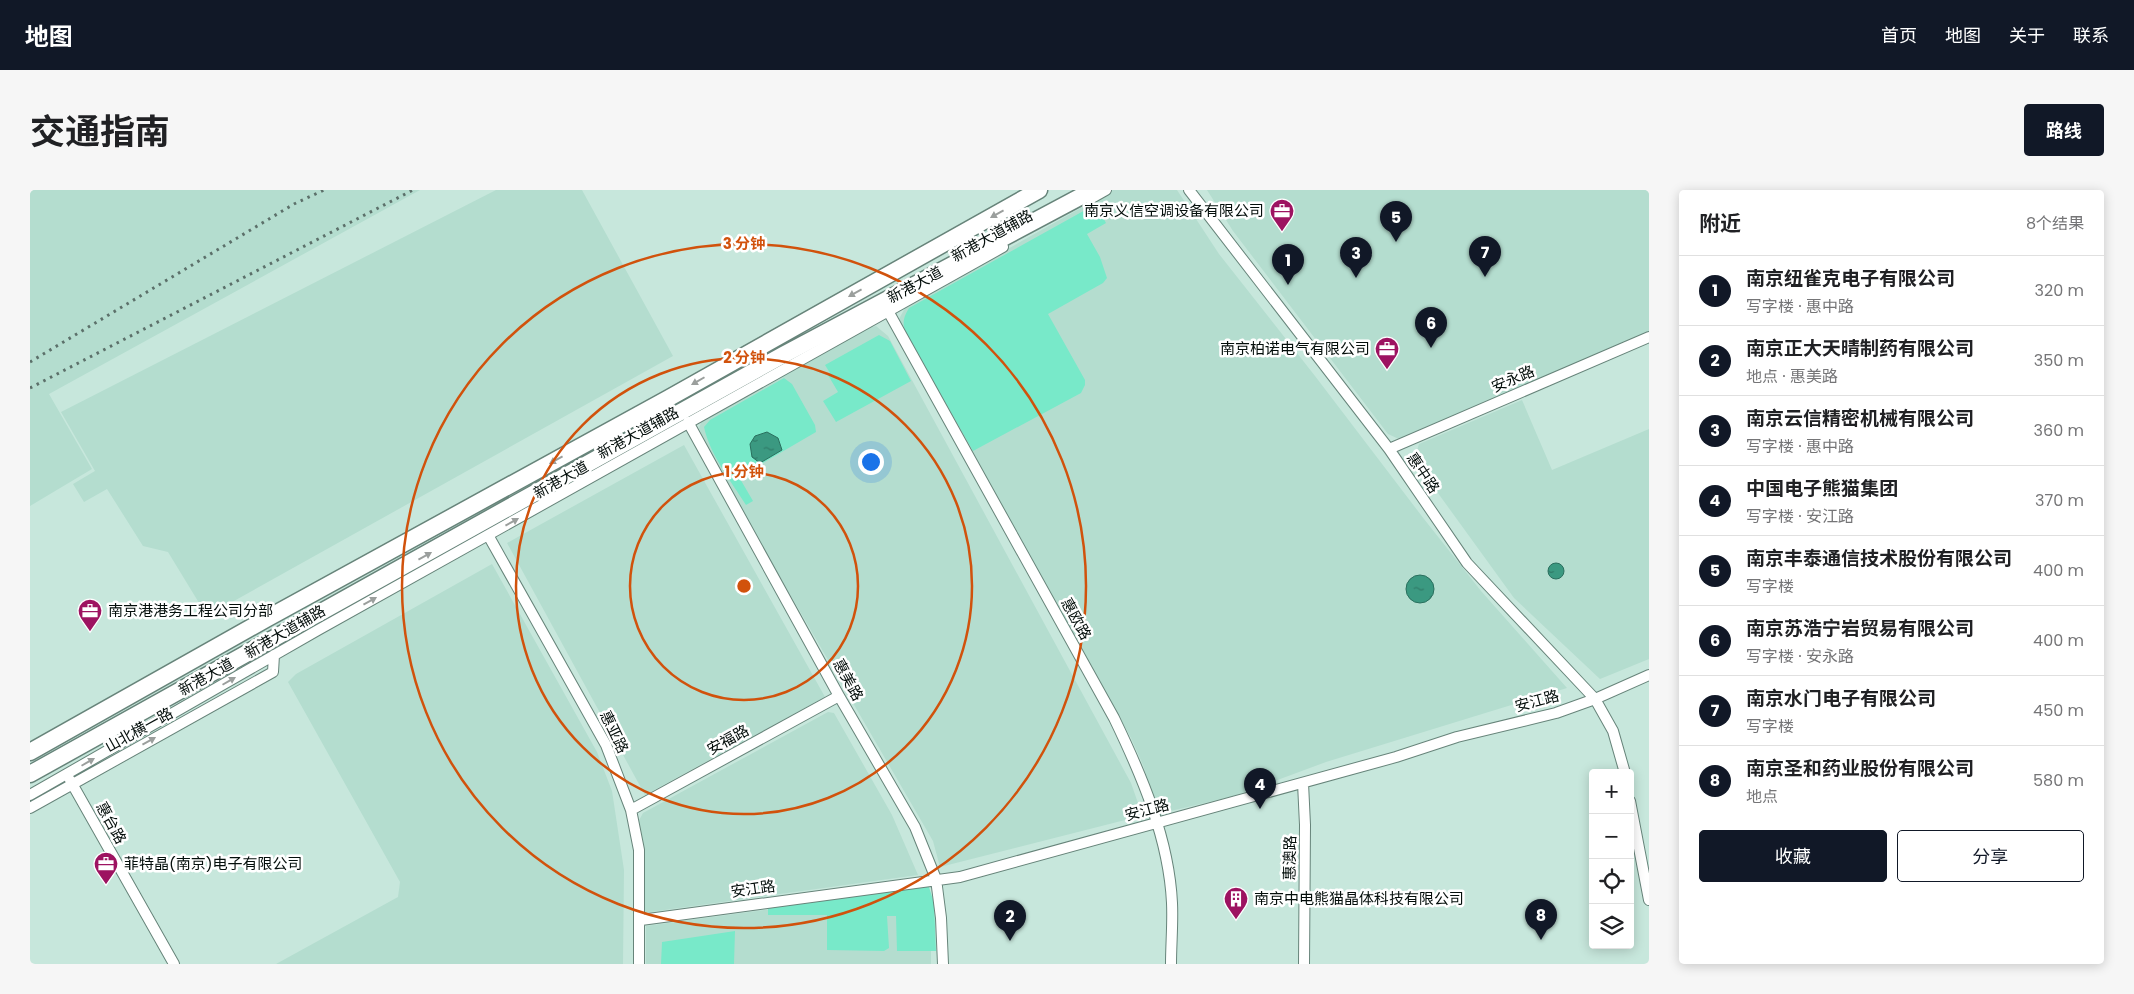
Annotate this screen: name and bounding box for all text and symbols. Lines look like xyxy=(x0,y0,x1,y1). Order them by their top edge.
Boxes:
text: 地图 xyxy=(25,20,73,53)
text: 首页 xyxy=(1881,23,1917,48)
text: 地图 xyxy=(1945,23,1981,48)
text: 关于 xyxy=(2009,23,2045,48)
text: 联系 xyxy=(2073,23,2109,48)
button: 路线 xyxy=(2024,104,2104,156)
text: 交通指南 xyxy=(30,107,170,156)
office icon: 南京义信空调设备有限公司 xyxy=(1269,198,1295,232)
place label: 南京义信空调设备有限公司 xyxy=(1084,200,1264,221)
pin: 5 xyxy=(1380,201,1412,242)
street label: 新港大道辅路 xyxy=(947,205,1036,267)
one-way arrow xyxy=(990,209,1003,218)
text: 附近 xyxy=(1699,209,1741,238)
text: 8个结果 xyxy=(2026,212,2084,235)
text: 3 分钟 xyxy=(723,233,765,254)
pin: 7 xyxy=(1469,236,1501,277)
pin: 3 xyxy=(1340,237,1372,278)
pin: 1 xyxy=(1272,244,1304,285)
street label: 新港大道 xyxy=(883,261,946,308)
text: 南京纽雀克电子有限公司 xyxy=(1746,265,1955,292)
text: 1 xyxy=(1712,279,1718,302)
text: 320 m xyxy=(2035,279,2084,302)
one-way arrow xyxy=(847,289,862,297)
text: 写字楼 · 惠中路 xyxy=(1746,295,1854,318)
pin: 6 xyxy=(1415,307,1447,348)
text: 南京正大天晴制药有限公司 xyxy=(1746,335,1974,362)
office icon: 南京柏诺电气有限公司 xyxy=(1374,336,1400,370)
place label: 南京柏诺电气有限公司 xyxy=(1220,338,1370,359)
text: 2 分钟 xyxy=(723,347,765,368)
text: 2 xyxy=(1710,349,1720,372)
text: 350 m xyxy=(2034,349,2084,372)
street label: 安永路 xyxy=(1488,360,1538,397)
text: 地点 · 惠美路 xyxy=(1746,365,1838,388)
one-way arrow xyxy=(691,377,705,385)
street label: 新港大道辅路 xyxy=(593,402,682,464)
text: 南京云信精密机械有限公司 xyxy=(1746,405,1974,432)
text: 3 xyxy=(1710,419,1720,442)
text: 360 m xyxy=(2034,419,2084,442)
text: 写字楼 · 惠中路 xyxy=(1746,435,1854,458)
street label: 惠中路 xyxy=(1402,448,1445,497)
your location xyxy=(858,449,884,475)
street label: 新港大道 xyxy=(529,456,592,503)
one-way arrow xyxy=(548,456,563,464)
text: 1 分钟 xyxy=(725,461,763,482)
text: 中国电子熊猫集团 xyxy=(1746,475,1898,502)
text: 4 xyxy=(1710,489,1720,512)
text: 370 m xyxy=(2035,489,2084,512)
text: 写字楼 · 安江路 xyxy=(1746,505,1854,528)
one-way arrow xyxy=(505,518,519,526)
text: 南京丰泰通信技术股份有限公司 xyxy=(1746,545,2012,572)
one-way arrow xyxy=(418,551,431,560)
text: 5 xyxy=(1710,559,1720,582)
text: 400 m xyxy=(2033,559,2084,582)
text: 写字楼 xyxy=(1746,575,1794,598)
centre of rings xyxy=(735,577,753,595)
street label: 惠欧路 xyxy=(1056,594,1097,644)
one-way arrow xyxy=(363,597,377,605)
office icon: 南京港港务工程公司分部 xyxy=(77,598,103,632)
place label: 南京港港务工程公司分部 xyxy=(108,600,273,621)
street label: 新港大道辅路 xyxy=(241,600,329,663)
text: 南京苏浩宁岩贸易有限公司 xyxy=(1746,615,1974,642)
text: 6 xyxy=(1710,629,1720,652)
text: 400 m xyxy=(2033,629,2084,652)
text: 写字楼 · 安永路 xyxy=(1746,645,1854,668)
street label: 新港大道 xyxy=(174,653,237,700)
street label: 惠美路 xyxy=(828,655,869,705)
one-way arrow xyxy=(221,677,236,685)
street label: 安江路 xyxy=(1512,685,1561,716)
text: 南京水门电子有限公司 xyxy=(1746,685,1936,712)
text: 7 xyxy=(1711,699,1719,722)
text: 450 m xyxy=(2033,699,2084,722)
street label: 山北横一路 xyxy=(101,702,177,757)
street label: 惠亚路 xyxy=(595,707,634,757)
text: 写字楼 xyxy=(1746,715,1794,738)
street label: 安福路 xyxy=(703,719,753,760)
one-way arrow xyxy=(142,737,156,746)
text: 南京圣和药业股份有限公司 xyxy=(1746,755,1974,782)
one-way arrow xyxy=(81,758,94,767)
pin: 4 xyxy=(1244,768,1276,809)
map controls xyxy=(1589,769,1634,949)
button: + xyxy=(1589,769,1634,814)
text: 8 xyxy=(1710,769,1720,792)
text: 580 m xyxy=(2033,769,2084,792)
text: 地点 xyxy=(1746,785,1778,808)
street label: 安江路 xyxy=(1122,794,1171,825)
street label: 惠台路 xyxy=(91,798,132,848)
button: − xyxy=(1589,814,1634,859)
button: 收藏 xyxy=(1699,830,1887,882)
button: 分享 xyxy=(1897,830,2084,882)
street label: 惠澳路 xyxy=(1279,835,1300,881)
office icon: 菲特晶(南京)电子有限公司 xyxy=(93,851,119,885)
place label: 菲特晶(南京)电子有限公司 xyxy=(124,853,303,874)
button: locate xyxy=(1589,859,1634,904)
street label: 安江路 xyxy=(729,875,777,902)
building icon: 南京中电熊猫晶体科技有限公司 xyxy=(1223,886,1249,920)
place label: 南京中电熊猫晶体科技有限公司 xyxy=(1254,888,1464,909)
pin: 8 xyxy=(1525,899,1557,940)
pin: 2 xyxy=(994,900,1026,941)
button: layers xyxy=(1589,904,1634,949)

